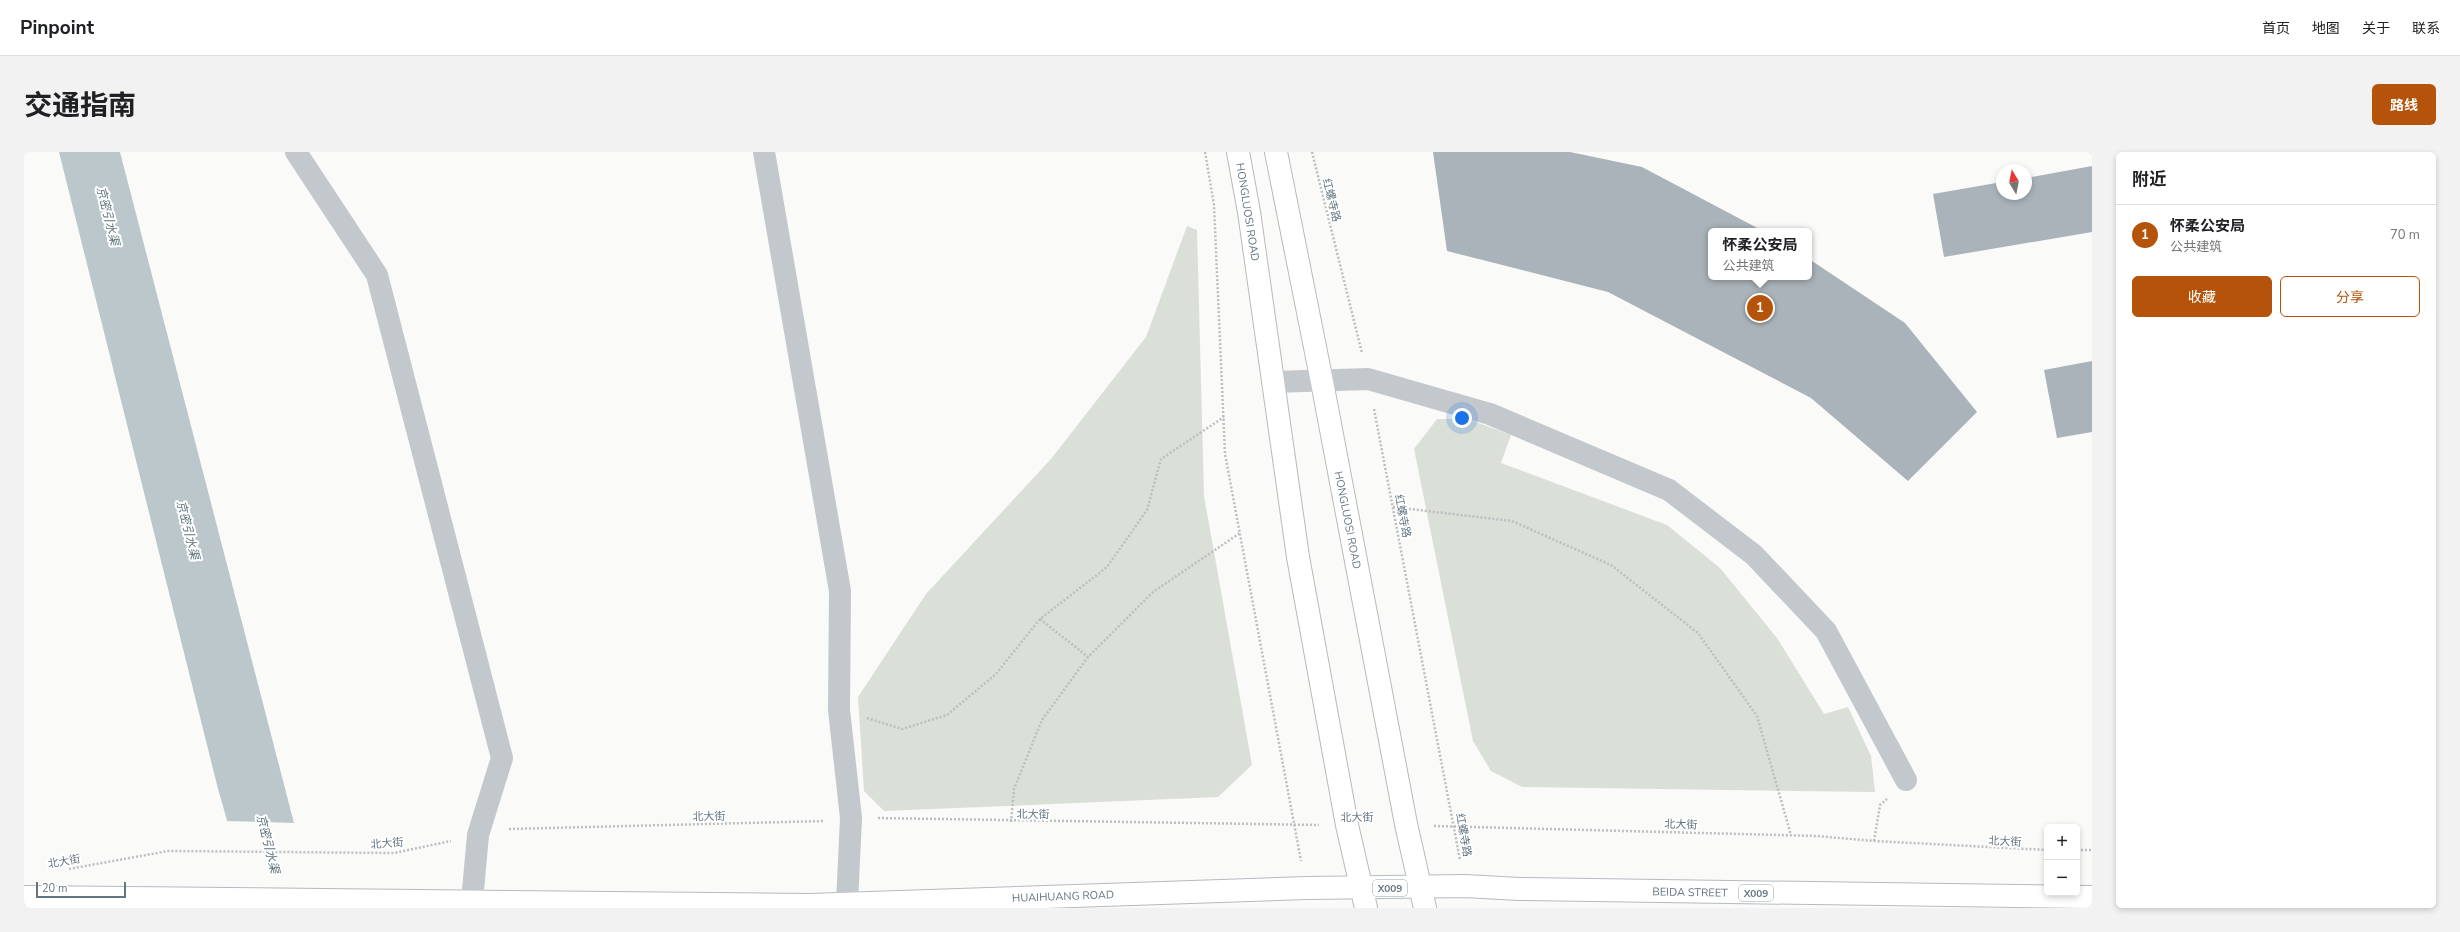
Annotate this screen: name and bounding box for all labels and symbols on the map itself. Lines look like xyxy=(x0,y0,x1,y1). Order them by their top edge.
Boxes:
street label: HONGLUOSI ROAD xyxy=(1232,162,1263,262)
north arrow xyxy=(1996,164,2032,200)
street label: 红螺寺路 xyxy=(1319,177,1344,223)
water label: 京密引水渠 xyxy=(93,185,124,249)
pin: 1 xyxy=(1747,293,1773,323)
your location xyxy=(1452,408,1472,428)
street label: HONGLUOSI ROAD xyxy=(1331,470,1364,570)
street label: 红螺寺路 xyxy=(1391,493,1414,539)
water label: 京密引水渠 xyxy=(173,499,204,563)
street label: 北大街 xyxy=(1016,807,1050,822)
street label: 北大街 xyxy=(692,809,726,824)
street label: 北大街 xyxy=(1340,810,1374,825)
street label: 红螺寺路 xyxy=(1452,812,1475,858)
water label: 京密引水渠 xyxy=(253,813,284,877)
street label: 北大街 xyxy=(1664,816,1698,833)
street label: 北大街 xyxy=(1988,833,2022,850)
street label: 北大街 xyxy=(370,835,404,852)
street label: 北大街 xyxy=(47,851,82,872)
scale bar xyxy=(36,880,126,899)
road number: X009 xyxy=(1373,880,1407,896)
street label: BEIDA STREET xyxy=(1652,884,1728,901)
road number: X009 xyxy=(1739,885,1773,901)
street label: HUAIHUANG ROAD xyxy=(1012,887,1114,906)

